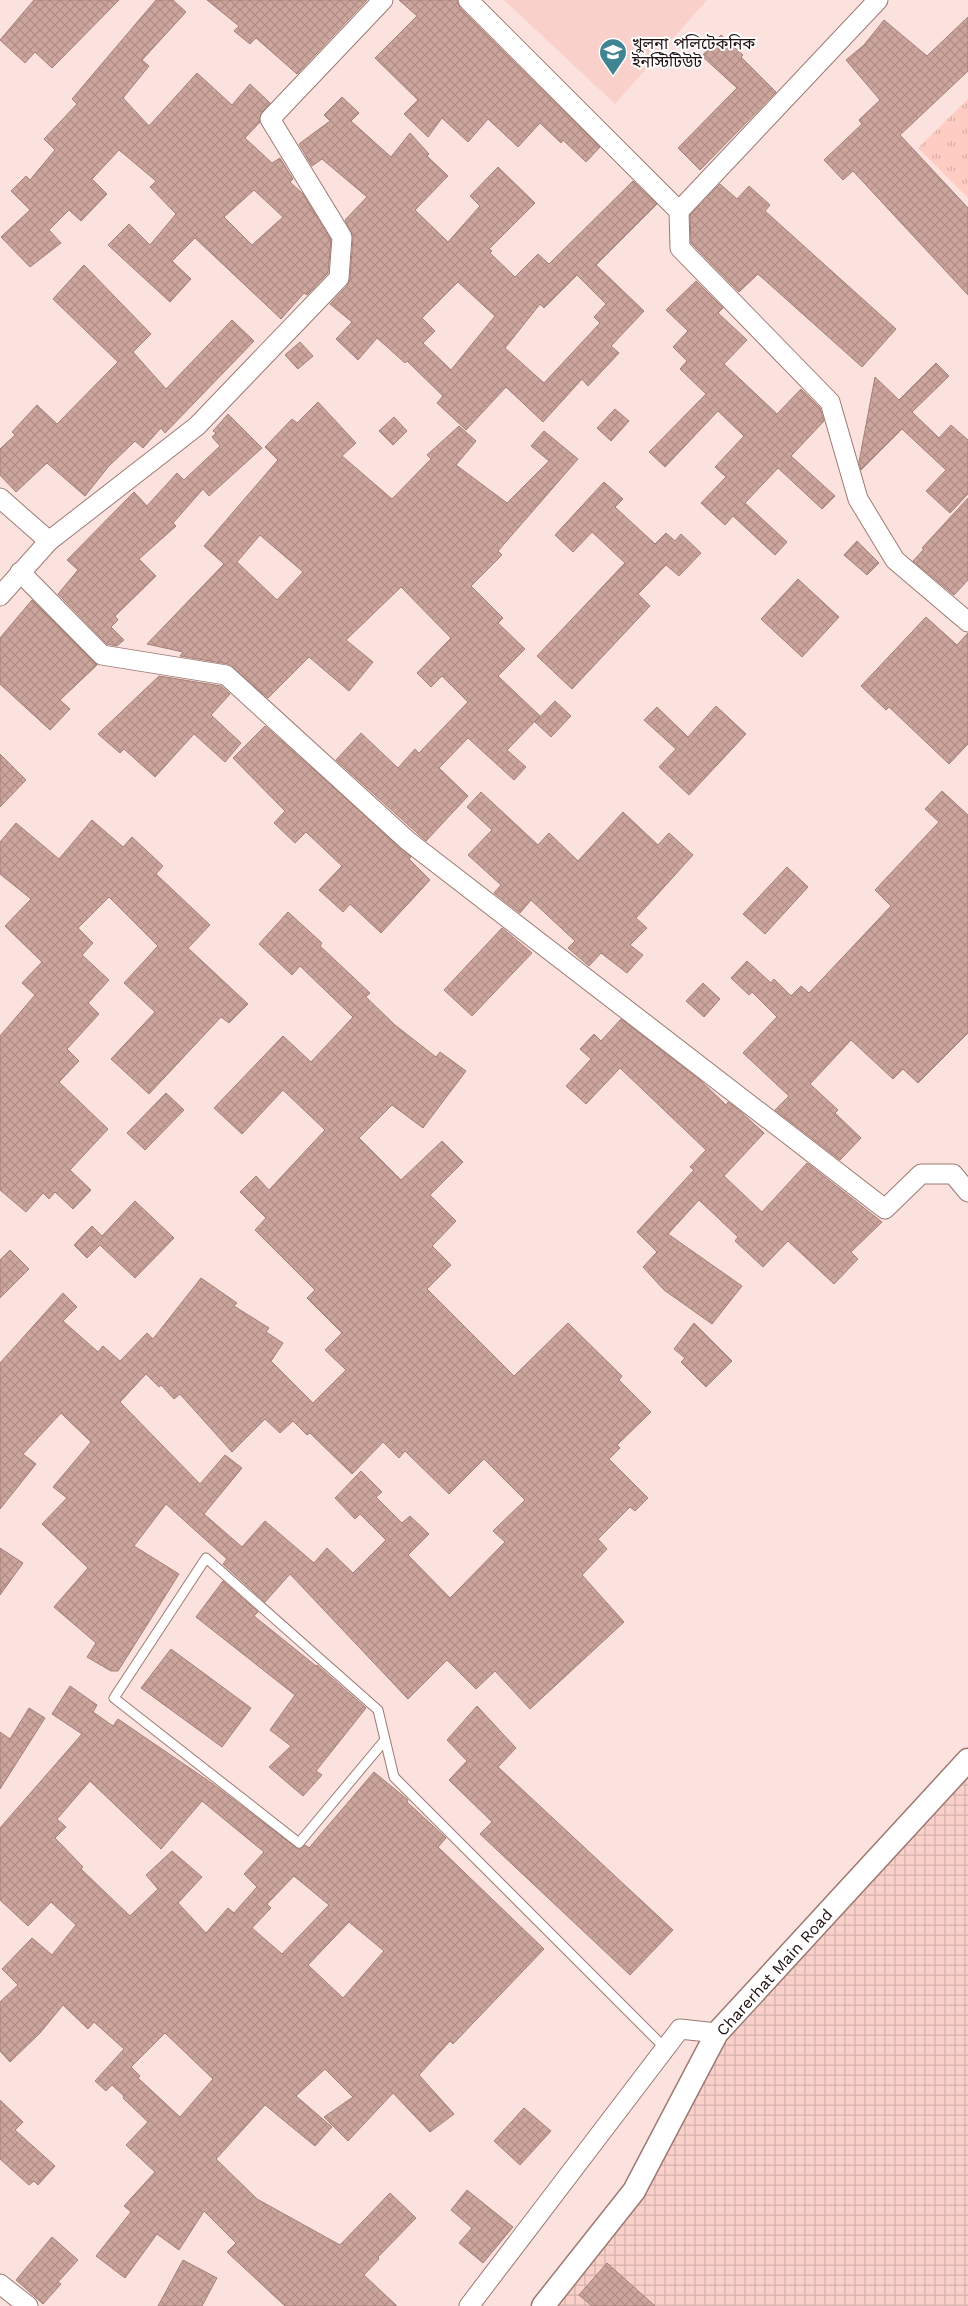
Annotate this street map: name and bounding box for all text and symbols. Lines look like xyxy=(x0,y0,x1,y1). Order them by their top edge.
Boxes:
place label: খুলনা পলিটেকনিক ইনস্টিটিউট xyxy=(631,34,756,71)
school or university icon: খুলনা পলিটেকনিক ইনস্টিটিউট xyxy=(598,37,628,76)
street label: Charerhat Main Road xyxy=(712,1905,836,2040)

